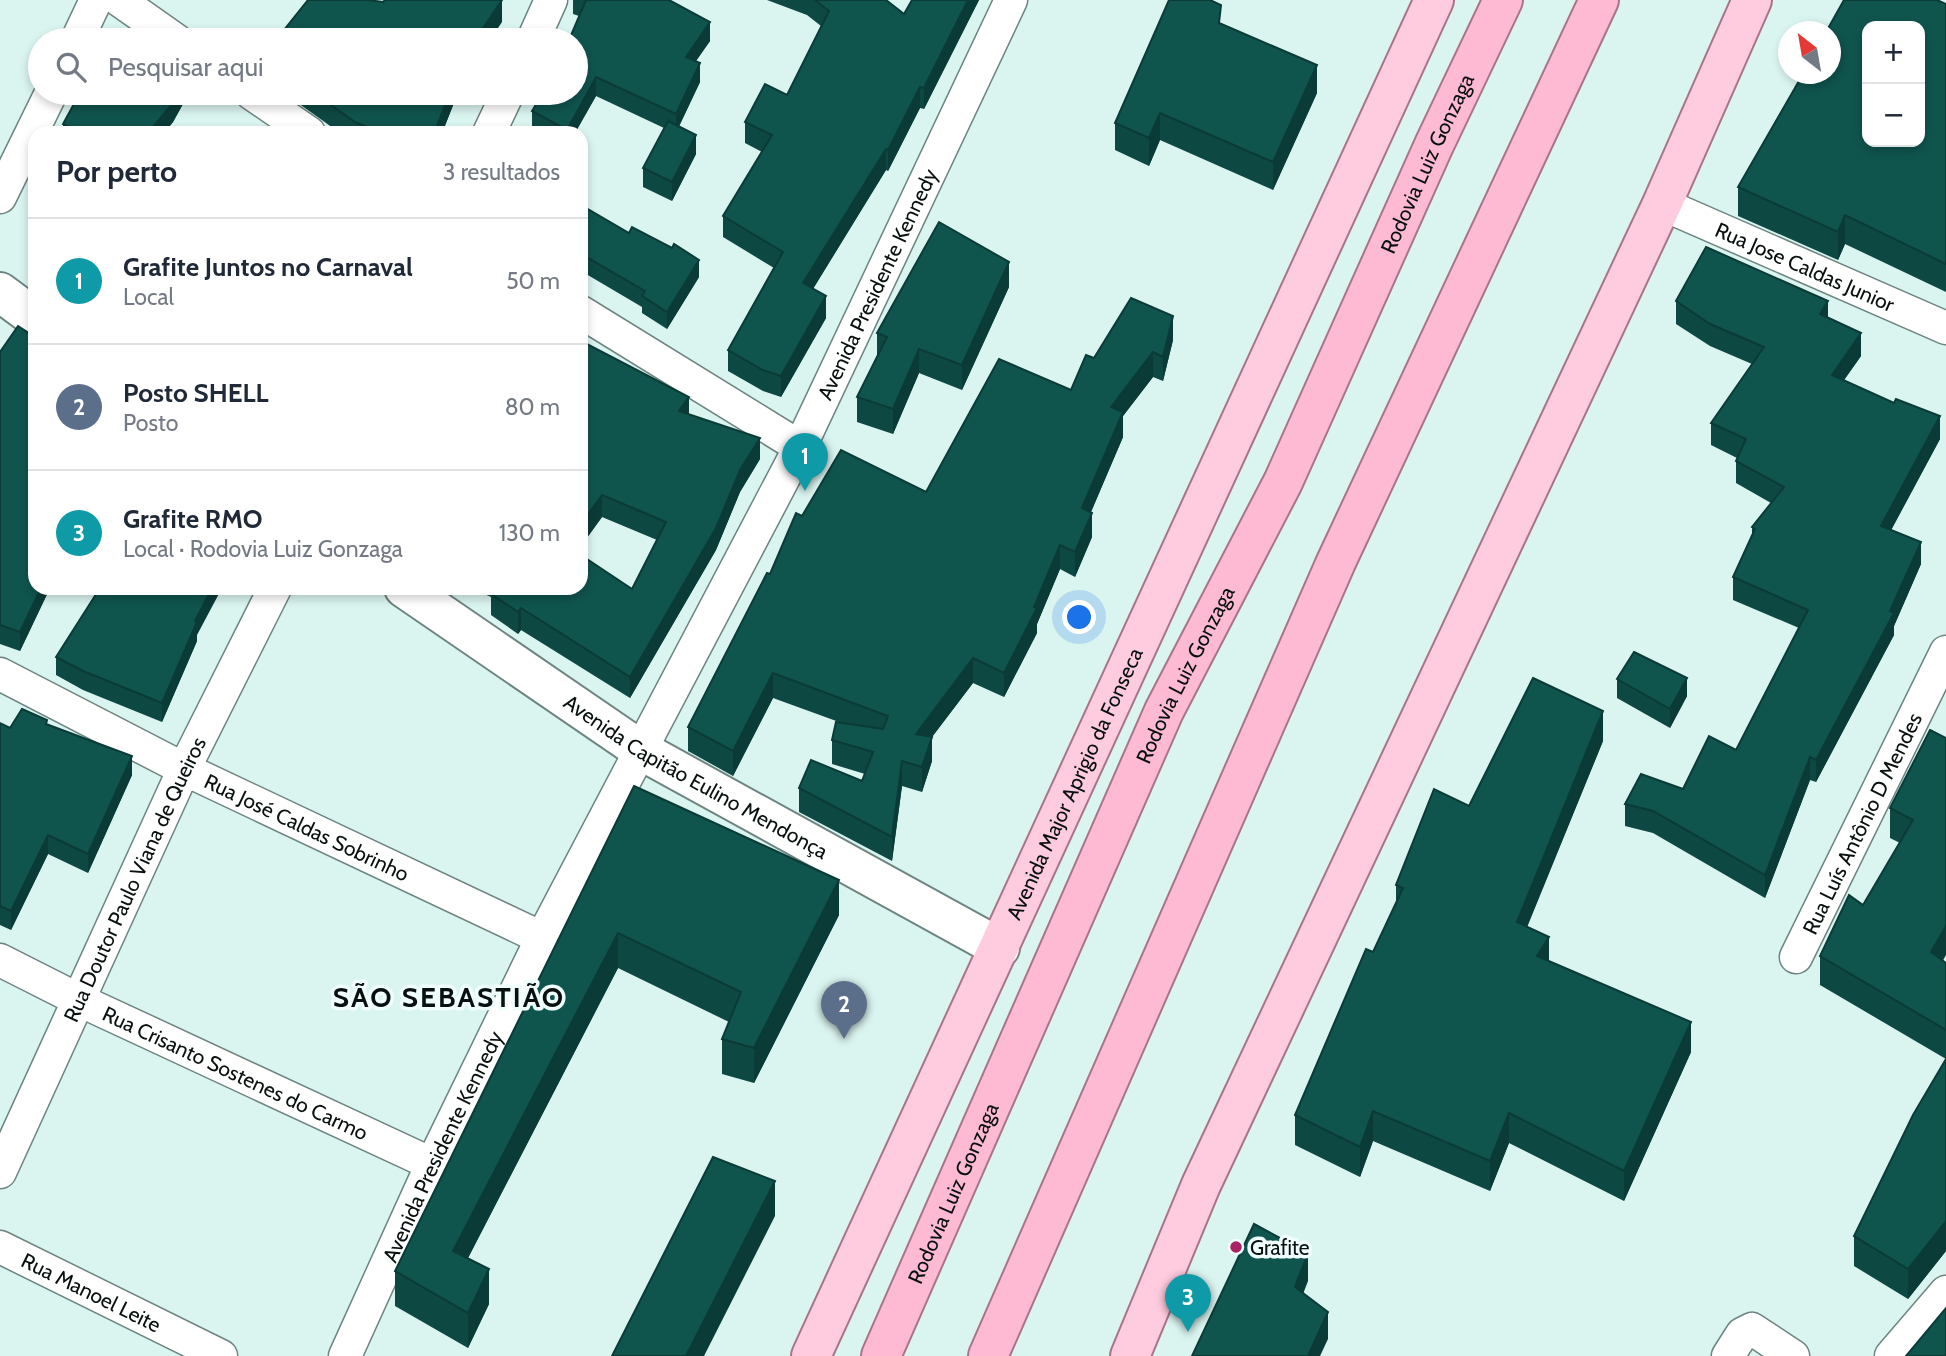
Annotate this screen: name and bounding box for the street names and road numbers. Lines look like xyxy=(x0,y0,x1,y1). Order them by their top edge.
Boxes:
street label: Rodovia Luiz Gonzaga xyxy=(1375,69,1479,257)
street label: Avenida Presidente Kennedy xyxy=(812,164,942,404)
street label: Rua Jose Caldas Junior xyxy=(1712,216,1899,317)
street label: Rodovia Luiz Gonzaga xyxy=(1130,582,1239,767)
street label: Avenida Major Aprigio da Fonseca xyxy=(1001,644,1147,923)
street label: Avenida Capitão Eulino Mendonça xyxy=(559,689,833,863)
street label: Rua Luís Antônio D Mendes xyxy=(1797,708,1927,938)
street label: Rua Doutor Paulo Viana de Queiros xyxy=(58,732,211,1026)
street label: Rua José Caldas Sobrinho xyxy=(201,768,413,886)
street label: Rua Crisanto Sostenes do Carmo xyxy=(99,1000,372,1145)
street label: Avenida Presidente Kennedy xyxy=(377,1026,508,1266)
street label: Rodovia Luiz Gonzaga xyxy=(902,1099,1003,1287)
street label: Rua Manoel Leite xyxy=(18,1247,166,1337)

